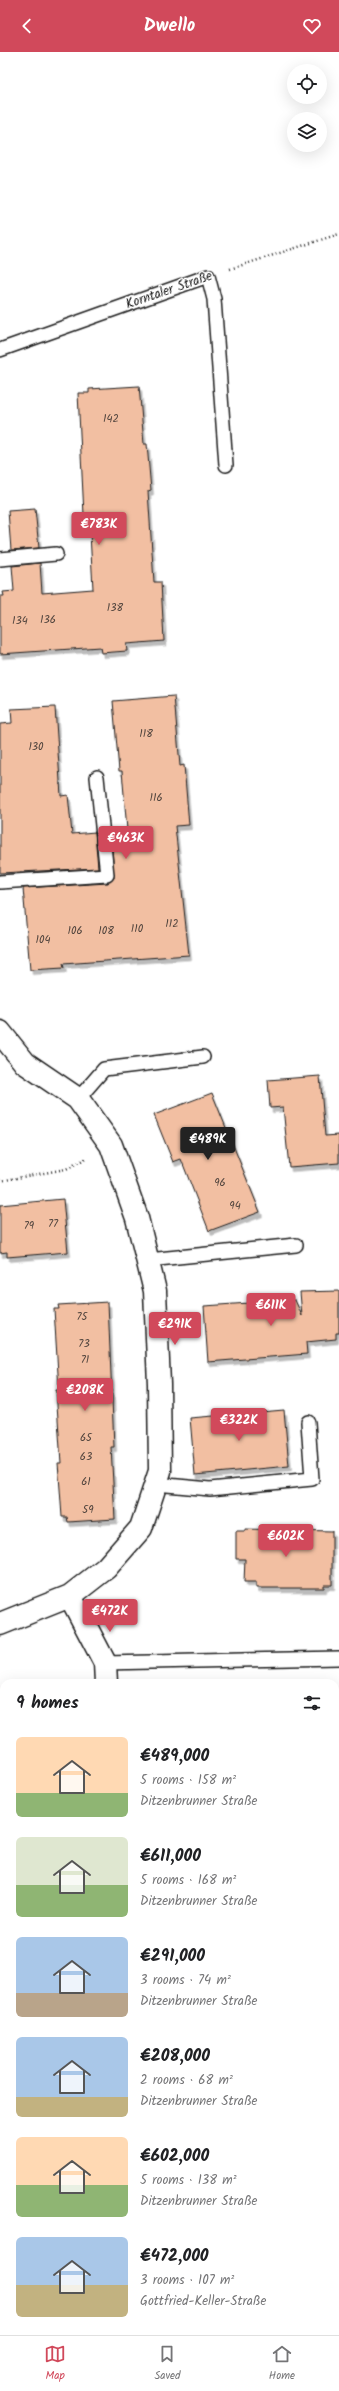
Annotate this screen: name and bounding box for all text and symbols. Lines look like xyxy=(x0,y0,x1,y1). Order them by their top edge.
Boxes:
text: Dwello xyxy=(144,12,195,41)
icon: back xyxy=(16,15,38,37)
icon: heart xyxy=(301,15,323,37)
map controls xyxy=(287,64,327,152)
button: locate xyxy=(287,64,327,104)
button: layers xyxy=(287,112,327,152)
street label: Korntaler Straße xyxy=(123,265,215,315)
house number: 142 xyxy=(103,410,119,428)
pin: €783K xyxy=(71,512,127,546)
text: €783K xyxy=(81,514,118,535)
house number: 138 xyxy=(107,599,124,617)
house number: 136 xyxy=(40,611,56,629)
house number: 134 xyxy=(12,612,28,630)
house number: 118 xyxy=(139,725,153,743)
house number: 130 xyxy=(28,738,44,756)
house number: 116 xyxy=(149,789,163,807)
pin: €463K xyxy=(98,826,154,860)
text: €463K xyxy=(107,828,145,849)
house number: 112 xyxy=(165,915,179,933)
house number: 110 xyxy=(131,920,144,938)
house number: 106 xyxy=(67,922,83,940)
house number: 108 xyxy=(98,922,114,940)
house number: 104 xyxy=(35,931,51,949)
pin: €489K xyxy=(180,1127,236,1161)
text: €489K xyxy=(189,1129,227,1150)
house number: 96 xyxy=(214,1174,226,1192)
house number: 94 xyxy=(229,1197,241,1215)
house number: 77 xyxy=(48,1215,59,1233)
house number: 79 xyxy=(24,1217,35,1235)
pin: €611K xyxy=(243,1293,299,1327)
text: €611K xyxy=(256,1295,286,1316)
house number: 75 xyxy=(77,1308,89,1326)
pin: €291K xyxy=(147,1312,203,1346)
text: €291K xyxy=(158,1314,192,1335)
house number: 73 xyxy=(78,1335,90,1353)
house number: 71 xyxy=(81,1351,89,1369)
pin: €208K xyxy=(57,1378,113,1412)
text: €208K xyxy=(66,1380,104,1401)
pin: €322K xyxy=(211,1408,267,1442)
text: €322K xyxy=(220,1410,258,1431)
house number: 65 xyxy=(80,1429,93,1447)
house number: 63 xyxy=(80,1448,92,1466)
house number: 61 xyxy=(81,1473,91,1491)
house number: 59 xyxy=(82,1501,94,1519)
pin: €602K xyxy=(258,1524,314,1558)
text: €602K xyxy=(267,1526,305,1547)
pin: €472K xyxy=(82,1599,138,1633)
text: €472K xyxy=(92,1601,128,1622)
text: 9 homes xyxy=(16,1690,79,1717)
icon: filters xyxy=(301,1692,323,1714)
text: €489,000 xyxy=(140,1743,209,1770)
icon: home xyxy=(48,1753,96,1801)
text: 5 rooms · 158 m² xyxy=(140,1770,236,1791)
text: Ditzenbrunner Straße xyxy=(140,1791,257,1812)
text: €611,000 xyxy=(140,1843,201,1870)
icon: home xyxy=(48,1853,96,1901)
text: 5 rooms · 168 m² xyxy=(140,1870,236,1891)
text: Ditzenbrunner Straße xyxy=(140,1891,257,1912)
text: €291,000 xyxy=(140,1943,205,1970)
icon: home xyxy=(48,1953,96,2001)
text: 3 rooms · 74 m² xyxy=(140,1970,231,1991)
text: Ditzenbrunner Straße xyxy=(140,1991,257,2012)
text: €208,000 xyxy=(140,2043,210,2070)
icon: home xyxy=(48,2053,96,2101)
text: 2 rooms · 68 m² xyxy=(140,2070,233,2091)
text: Ditzenbrunner Straße xyxy=(140,2091,257,2112)
text: €602,000 xyxy=(140,2143,209,2170)
icon: home xyxy=(48,2153,96,2201)
text: 5 rooms · 138 m² xyxy=(140,2170,237,2191)
text: Ditzenbrunner Straße xyxy=(140,2191,257,2212)
text: €472,000 xyxy=(140,2243,209,2270)
icon: home xyxy=(48,2253,96,2301)
text: 3 rooms · 107 m² xyxy=(140,2270,234,2291)
text: Gottfried-Keller-Straße xyxy=(140,2291,266,2312)
tab: Map xyxy=(44,2343,66,2385)
tab: Saved xyxy=(154,2343,181,2385)
tab: Home xyxy=(269,2343,295,2385)

